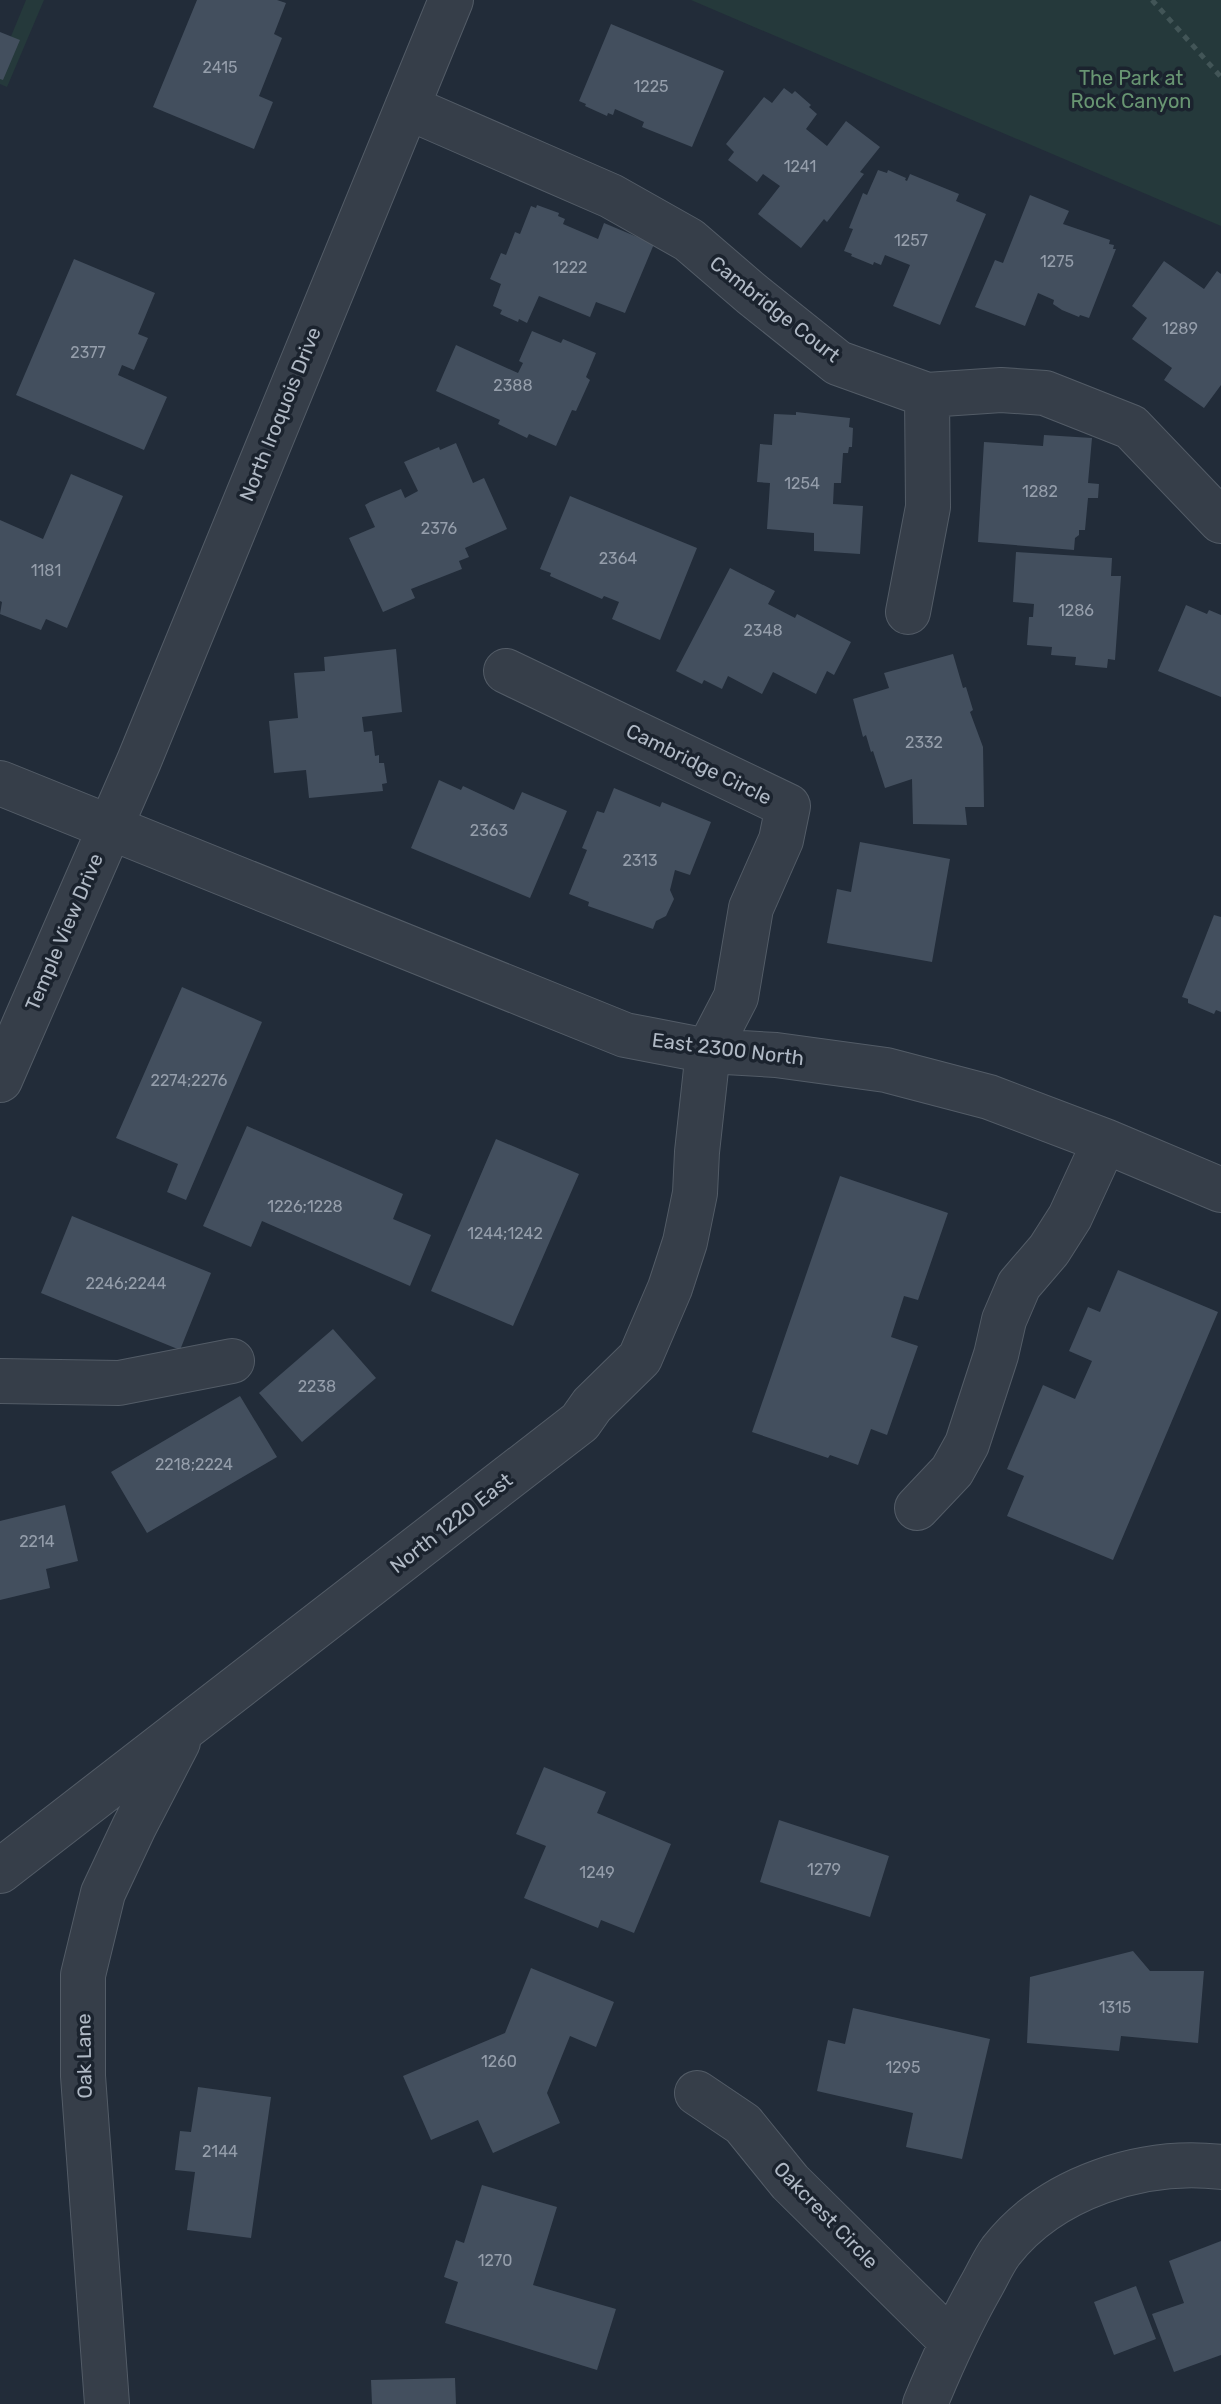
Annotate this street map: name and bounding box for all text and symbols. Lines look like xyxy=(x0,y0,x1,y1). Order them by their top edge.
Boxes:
house number: 2415 xyxy=(202,58,238,77)
park label: The Park at Rock Canyon xyxy=(1071,66,1191,113)
house number: 1225 xyxy=(633,77,669,96)
house number: 1241 xyxy=(784,157,816,176)
house number: 1257 xyxy=(894,231,928,250)
street label: Cambridge Court xyxy=(705,251,845,367)
house number: 1275 xyxy=(1040,252,1074,271)
house number: 1222 xyxy=(552,258,588,277)
house number: 1289 xyxy=(1162,319,1198,338)
street label: North Iroquois Drive xyxy=(234,323,326,505)
house number: 2377 xyxy=(70,343,106,362)
house number: 2388 xyxy=(493,376,533,395)
house number: 1254 xyxy=(784,474,820,493)
house number: 1282 xyxy=(1022,482,1058,501)
house number: 2376 xyxy=(421,519,458,538)
house number: 2364 xyxy=(599,549,637,568)
house number: 1181 xyxy=(31,561,61,580)
house number: 1286 xyxy=(1058,601,1094,620)
house number: 2348 xyxy=(743,621,783,640)
street label: Cambridge Circle xyxy=(622,718,776,810)
house number: 2332 xyxy=(905,733,943,752)
house number: 2363 xyxy=(470,821,508,840)
street label: Temple View Drive xyxy=(20,850,108,1014)
house number: 2313 xyxy=(622,851,658,870)
street label: East 2300 North xyxy=(651,1028,805,1070)
house number: 2274;2276 xyxy=(151,1071,228,1090)
house number: 1226;1228 xyxy=(267,1197,343,1216)
house number: 1244;1242 xyxy=(467,1224,543,1243)
house number: 2246;2244 xyxy=(85,1274,167,1293)
house number: 2238 xyxy=(298,1377,336,1396)
house number: 2218;2224 xyxy=(155,1455,233,1474)
street label: North 1220 East xyxy=(385,1468,517,1578)
house number: 2214 xyxy=(19,1532,55,1551)
house number: 1279 xyxy=(807,1860,841,1879)
house number: 1249 xyxy=(579,1863,615,1882)
house number: 1315 xyxy=(1099,1998,1131,2017)
street label: Oak Lane xyxy=(71,2013,97,2099)
house number: 1260 xyxy=(481,2052,517,2071)
house number: 1295 xyxy=(885,2058,921,2077)
house number: 2144 xyxy=(202,2142,238,2161)
street label: Oakcrest Circle xyxy=(769,2156,883,2274)
house number: 1270 xyxy=(478,2251,512,2270)

